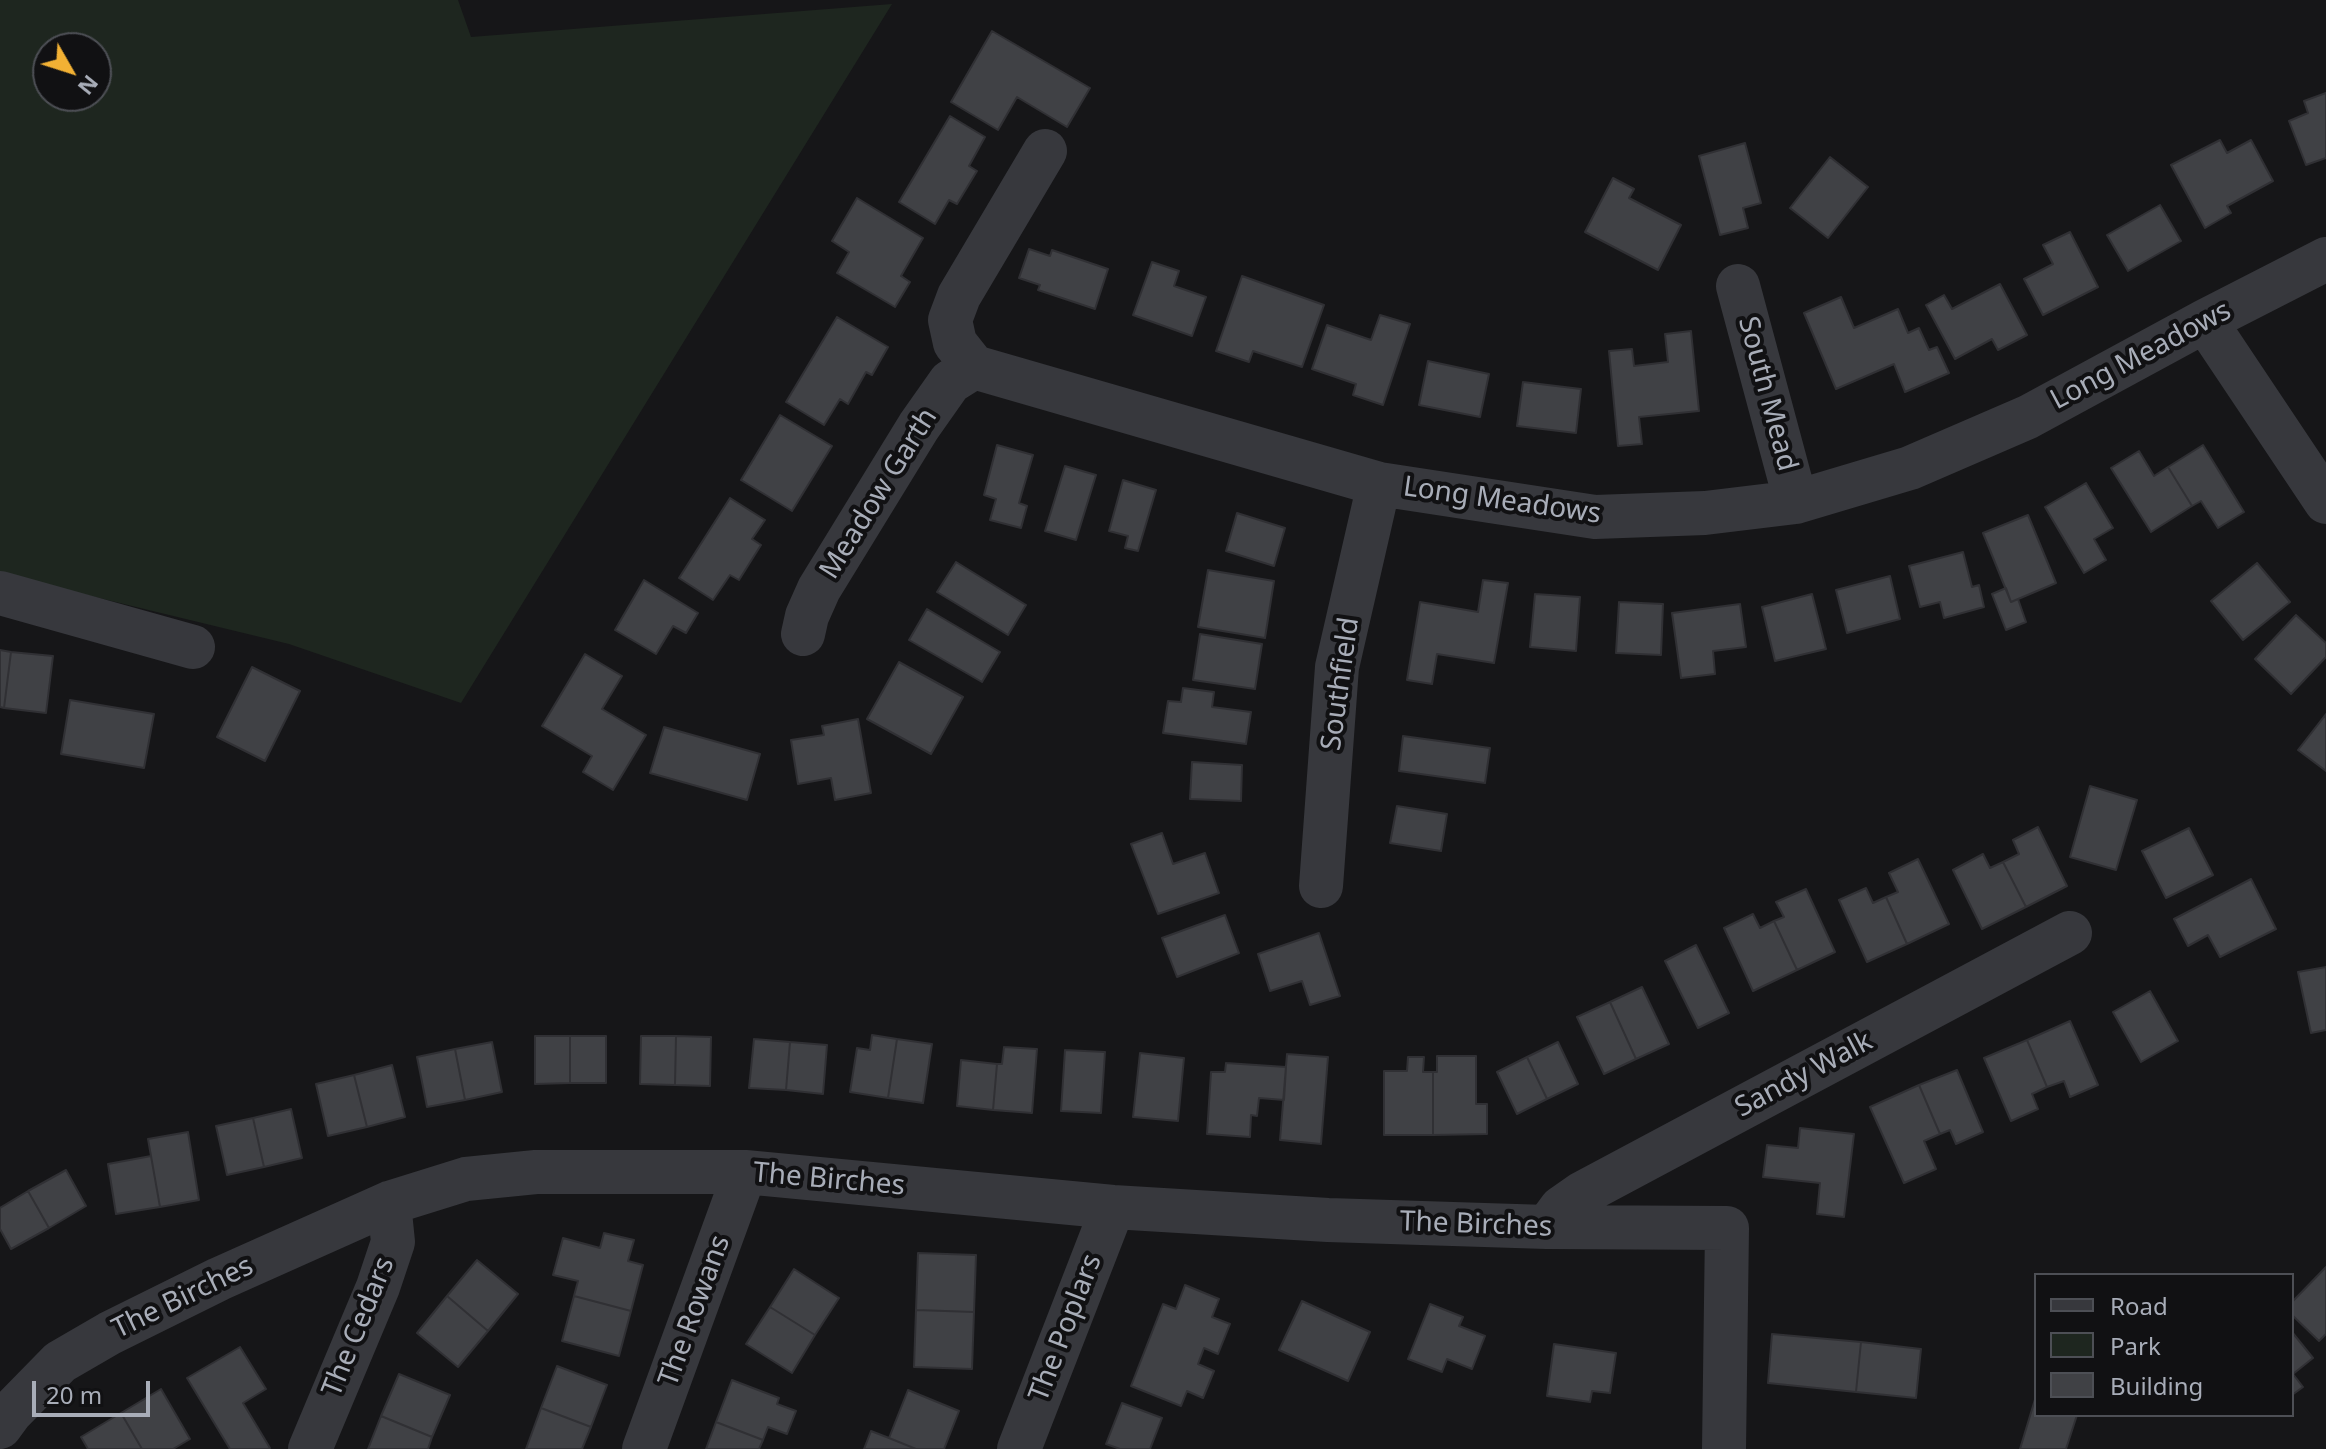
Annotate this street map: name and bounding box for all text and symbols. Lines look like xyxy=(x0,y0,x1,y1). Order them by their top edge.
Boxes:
north arrow xyxy=(32,32,112,112)
text: N xyxy=(72,69,106,102)
street label: Long Meadows xyxy=(2045,294,2237,418)
street label: South Mead xyxy=(1730,313,1804,475)
street label: Meadow Garth xyxy=(813,402,945,586)
street label: Long Meadows xyxy=(1401,470,1603,532)
street label: Southfield xyxy=(1315,615,1367,753)
street label: Sandy Walk xyxy=(1730,1025,1878,1125)
street label: The Birches xyxy=(752,1157,906,1203)
street label: The Birches xyxy=(1399,1206,1553,1244)
street label: The Rowans xyxy=(652,1231,738,1391)
street label: The Birches xyxy=(107,1250,259,1346)
street label: The Poplars xyxy=(1023,1250,1109,1406)
street label: The Cedars xyxy=(316,1252,402,1402)
legend xyxy=(2034,1273,2294,1417)
text: Road xyxy=(2110,1289,2168,1322)
text: Park xyxy=(2110,1329,2161,1362)
scale bar xyxy=(36,1365,154,1415)
text: Building xyxy=(2110,1369,2203,1402)
text: 20 m xyxy=(46,1378,102,1411)

